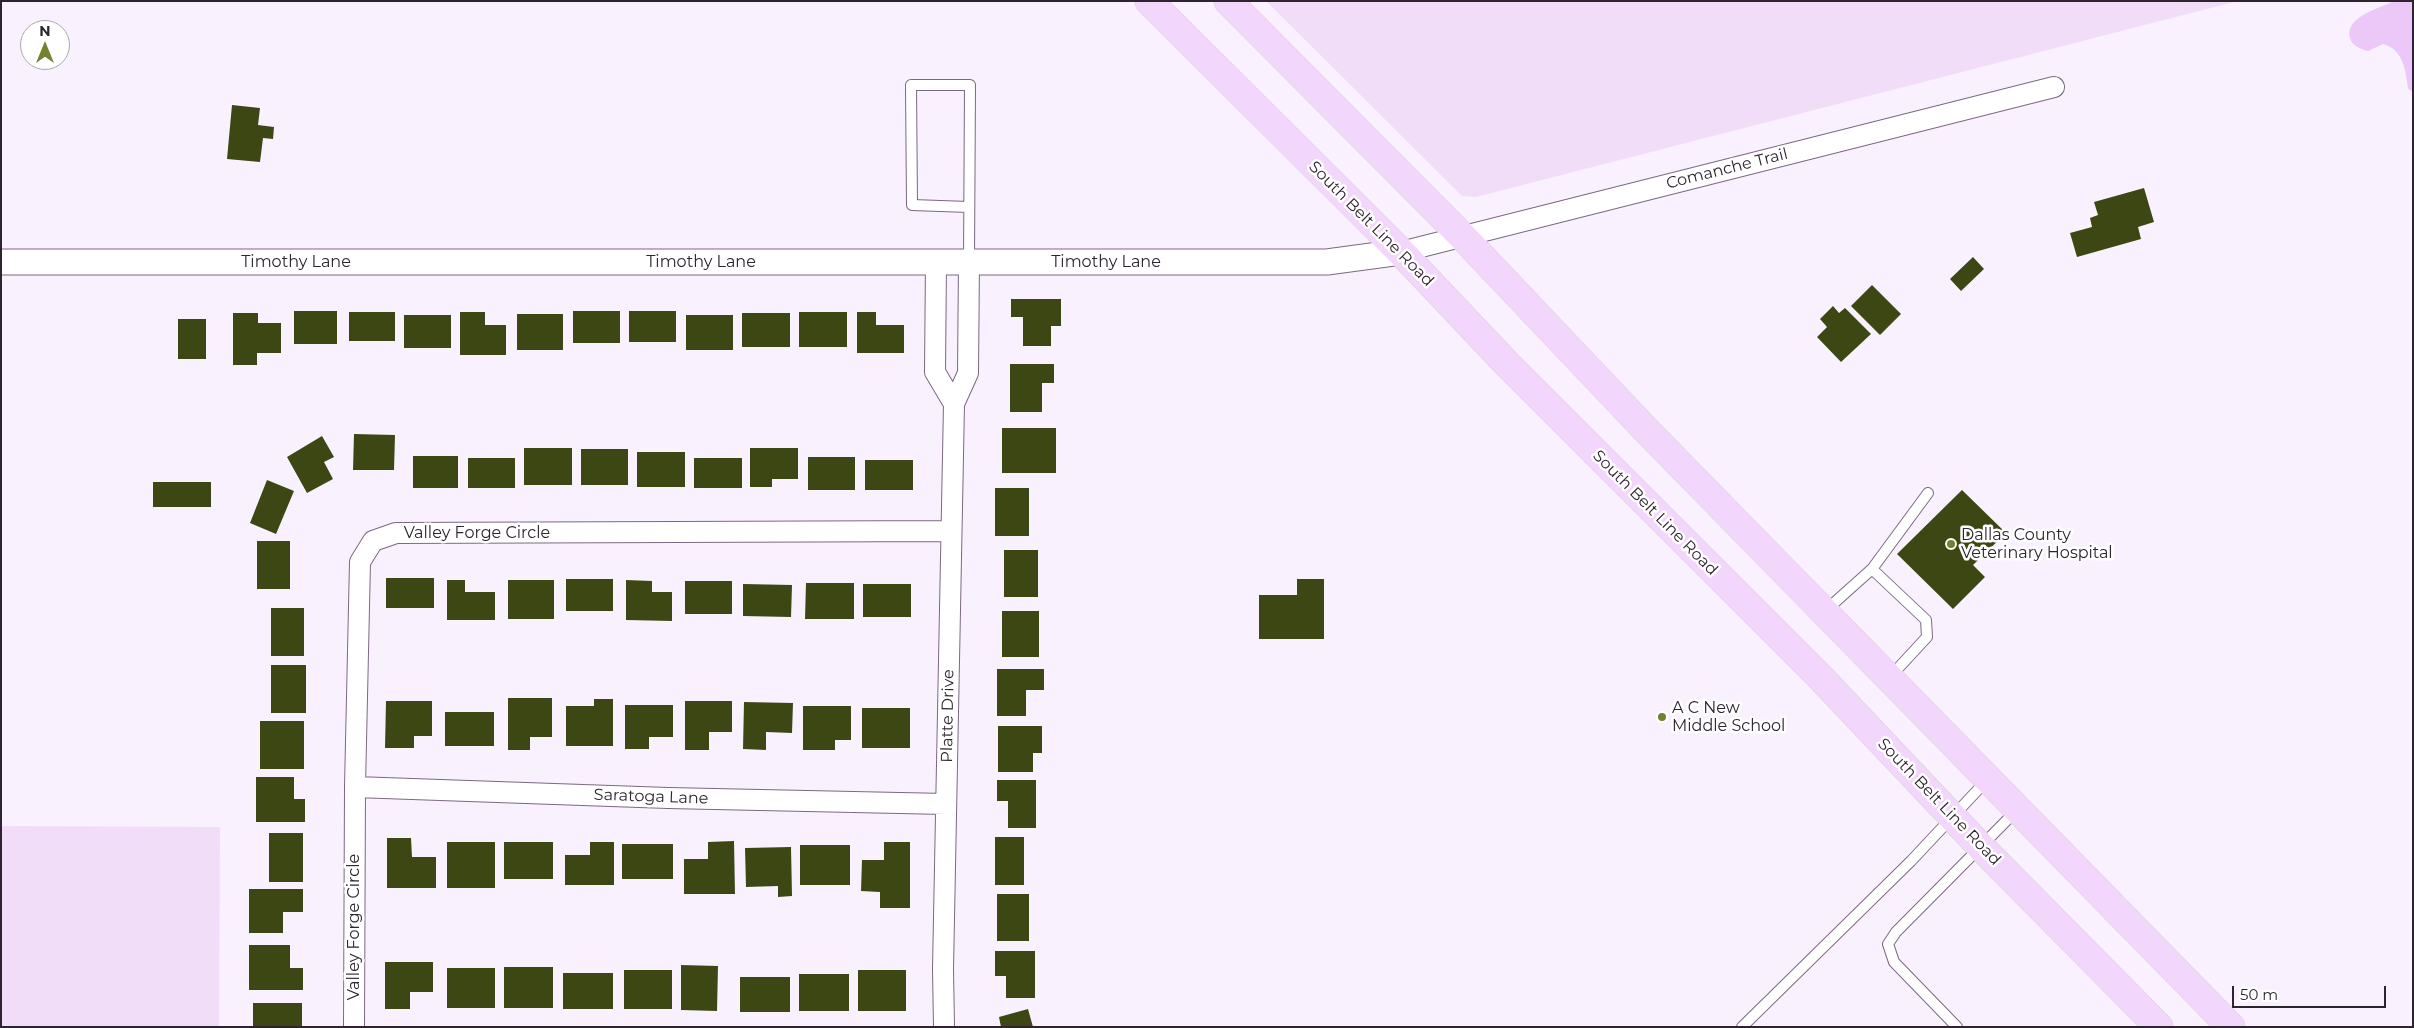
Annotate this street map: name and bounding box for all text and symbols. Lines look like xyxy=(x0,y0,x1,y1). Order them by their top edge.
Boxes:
north arrow xyxy=(20,20,70,70)
text: N xyxy=(39,22,51,40)
street label: Comanche Trail xyxy=(1664,145,1790,193)
street label: South Belt Line Road xyxy=(1304,157,1438,291)
street label: Timothy Lane xyxy=(241,252,351,272)
street label: Timothy Lane xyxy=(646,252,756,272)
street label: Timothy Lane xyxy=(1051,252,1161,272)
street label: South Belt Line Road xyxy=(1588,446,1722,580)
street label: Valley Forge Circle xyxy=(404,523,550,543)
place label: Dallas County Veterinary Hospital xyxy=(1961,525,2113,563)
marker: Dallas County Veterinary Hospital xyxy=(1945,538,1957,550)
street label: Platte Drive xyxy=(938,669,958,763)
place label: A C New Middle School xyxy=(1672,698,1785,736)
marker: A C New Middle School xyxy=(1656,711,1668,723)
street label: South Belt Line Road xyxy=(1873,735,2005,869)
street label: Saratoga Lane xyxy=(593,785,709,809)
street label: Valley Forge Circle xyxy=(344,854,364,1000)
scale bar xyxy=(2234,976,2388,1008)
text: 50 m xyxy=(2240,985,2278,1004)

